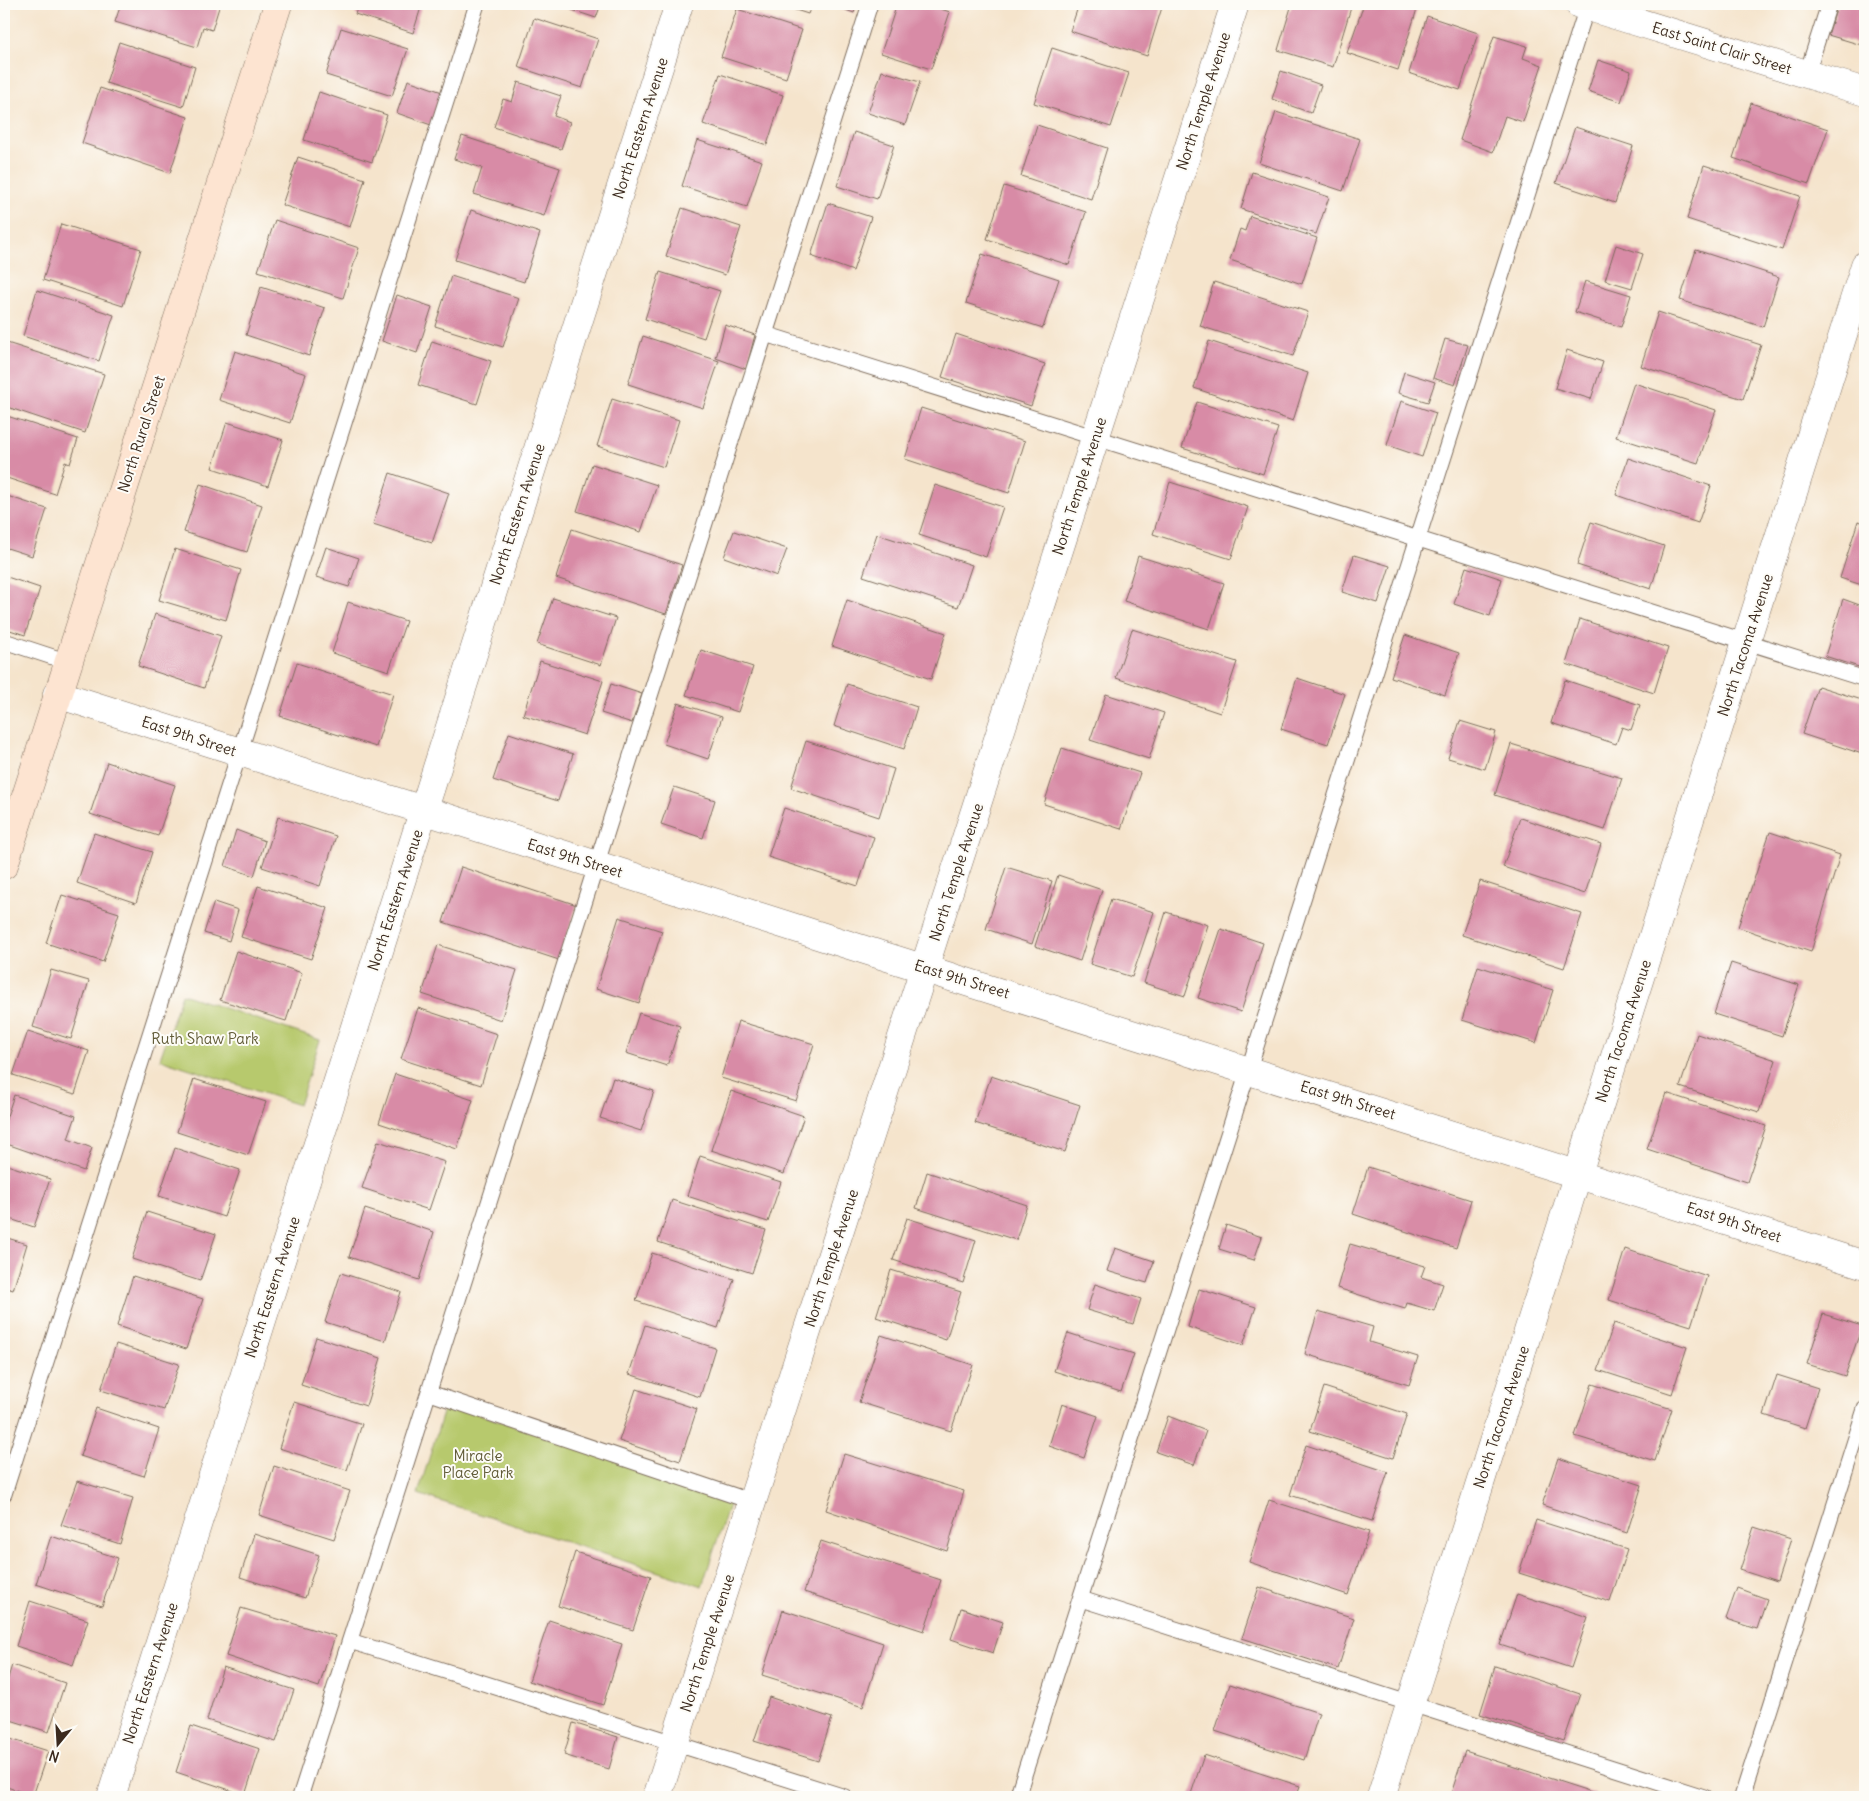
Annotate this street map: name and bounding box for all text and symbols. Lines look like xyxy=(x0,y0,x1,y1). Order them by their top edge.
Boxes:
street label: East Saint Clair Street xyxy=(1650,18,1794,78)
street label: North Temple Avenue xyxy=(1172,30,1234,172)
street label: North Eastern Avenue xyxy=(608,55,672,201)
street label: North Rural Street xyxy=(113,373,169,495)
street label: North Temple Avenue xyxy=(1048,415,1110,557)
street label: North Eastern Avenue xyxy=(485,441,549,587)
street label: North Tacoma Avenue xyxy=(1713,571,1777,719)
street label: East 9th Street xyxy=(139,712,239,760)
street label: North Temple Avenue xyxy=(925,801,987,943)
street label: North Eastern Avenue xyxy=(363,827,427,973)
street label: East 9th Street xyxy=(525,835,625,881)
street label: East 9th Street xyxy=(912,956,1012,1002)
street label: North Tacoma Avenue xyxy=(1591,957,1655,1105)
park label: Ruth Shaw Park xyxy=(151,1029,259,1048)
street label: East 9th Street xyxy=(1298,1077,1398,1123)
street label: North Temple Avenue xyxy=(800,1187,862,1329)
street label: East 9th Street xyxy=(1684,1198,1784,1246)
street label: North Eastern Avenue xyxy=(240,1214,304,1360)
street label: North Tacoma Avenue xyxy=(1469,1343,1533,1491)
park label: Miracle Place Park xyxy=(443,1446,514,1482)
street label: North Temple Avenue xyxy=(676,1572,738,1714)
street label: North Eastern Avenue xyxy=(118,1600,182,1746)
north arrow xyxy=(32,1718,82,1768)
text: N xyxy=(47,1746,61,1766)

